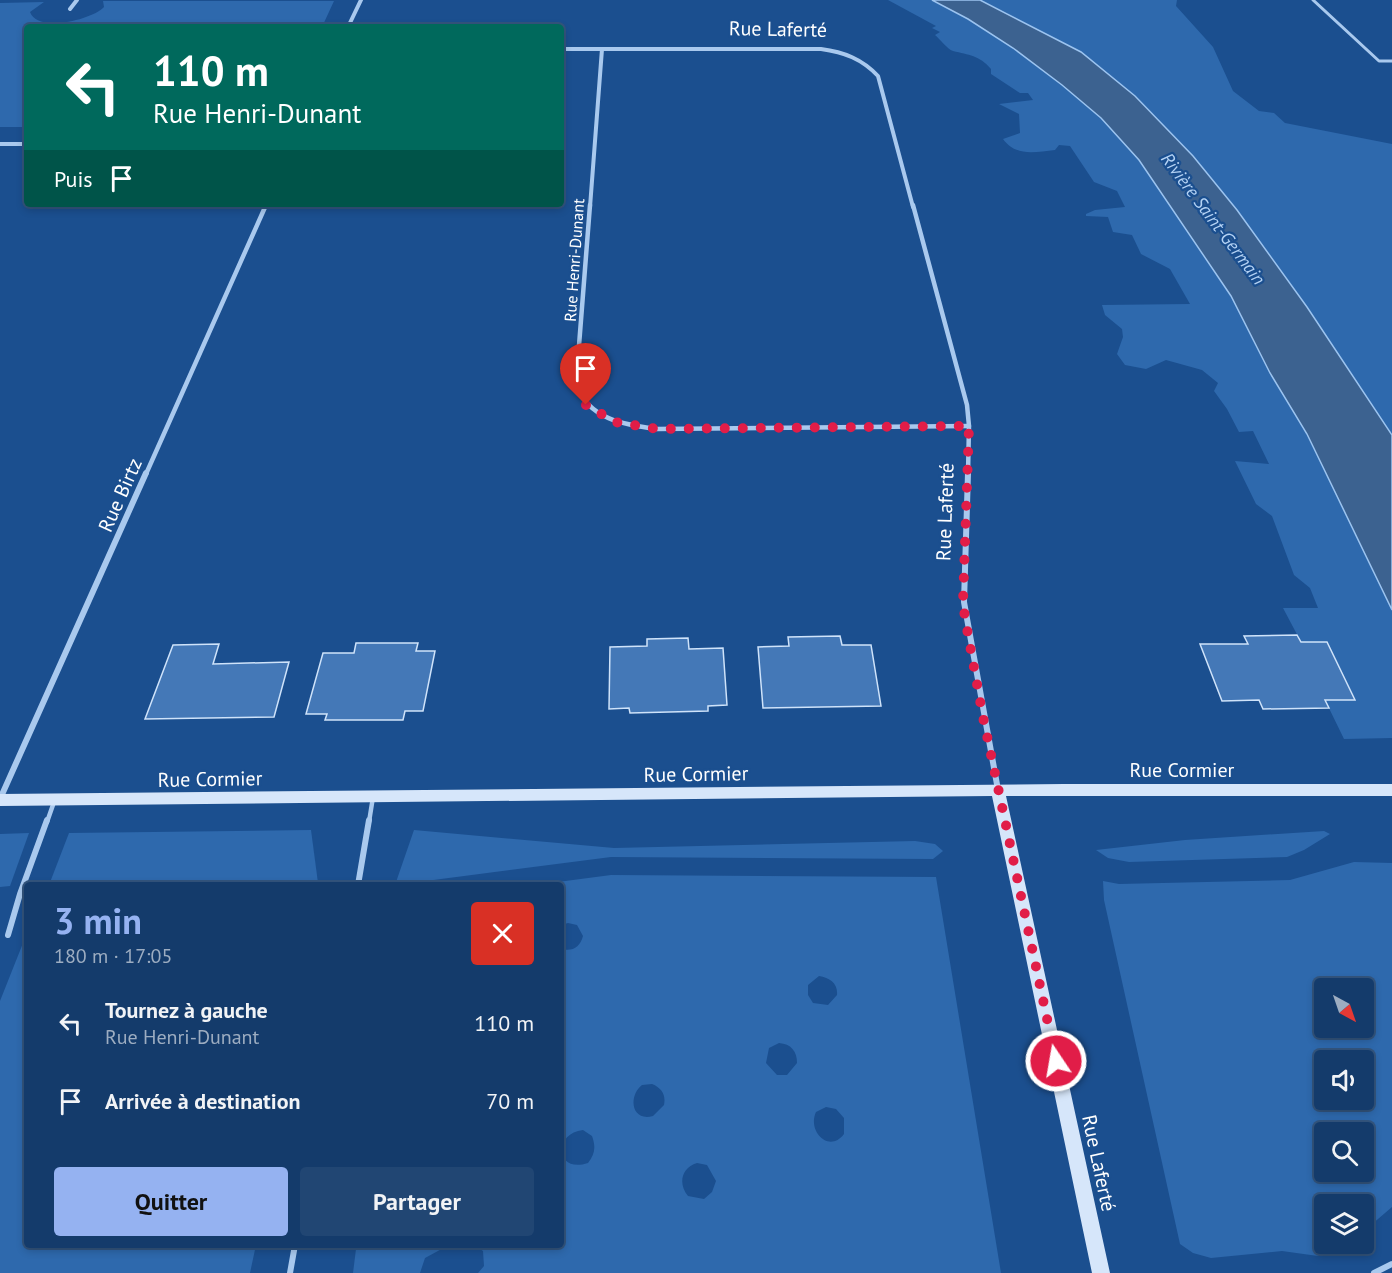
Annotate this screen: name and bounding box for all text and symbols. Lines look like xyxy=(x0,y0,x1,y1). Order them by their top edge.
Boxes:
street label: Rue Laferté xyxy=(729,15,827,43)
text: 110 m xyxy=(153,43,269,98)
icon: left xyxy=(54,48,132,126)
text: Rue Henri-Dunant xyxy=(153,96,361,130)
water label: Rivière Saint-Germain xyxy=(1156,148,1271,289)
icon: arrive xyxy=(105,162,138,195)
text: Puis xyxy=(54,165,93,193)
street label: Rue Henri-Dunant xyxy=(560,197,588,322)
pin xyxy=(560,343,611,405)
icon: arrive xyxy=(569,352,602,385)
street label: Rue Birtz xyxy=(92,454,148,536)
street label: Rue Laferté xyxy=(930,462,960,562)
street label: Rue Cormier xyxy=(1130,757,1235,783)
street label: Rue Cormier xyxy=(643,760,749,788)
street label: Rue Cormier xyxy=(157,765,263,793)
text: 3 min xyxy=(54,897,142,944)
button: close xyxy=(471,902,534,965)
text: 180 m · 17:05 xyxy=(54,943,172,969)
north arrow xyxy=(1314,978,1374,1038)
map controls xyxy=(1314,978,1374,1254)
text: Tournez à gauche xyxy=(105,996,268,1024)
icon: left xyxy=(54,1007,87,1040)
text: 110 m xyxy=(474,1009,534,1037)
text: Rue Henri-Dunant xyxy=(105,1024,259,1050)
position arrow xyxy=(1024,1029,1088,1093)
button: sound xyxy=(1314,1050,1374,1110)
icon: arrive xyxy=(54,1085,87,1118)
text: Arrivée à destination xyxy=(105,1087,301,1115)
text: 70 m xyxy=(486,1087,534,1115)
street label: Rue Laferté xyxy=(1076,1112,1122,1214)
button: search xyxy=(1314,1122,1374,1182)
button: Quitter xyxy=(54,1167,288,1236)
button: Partager xyxy=(300,1167,534,1236)
button: layers xyxy=(1314,1194,1374,1254)

